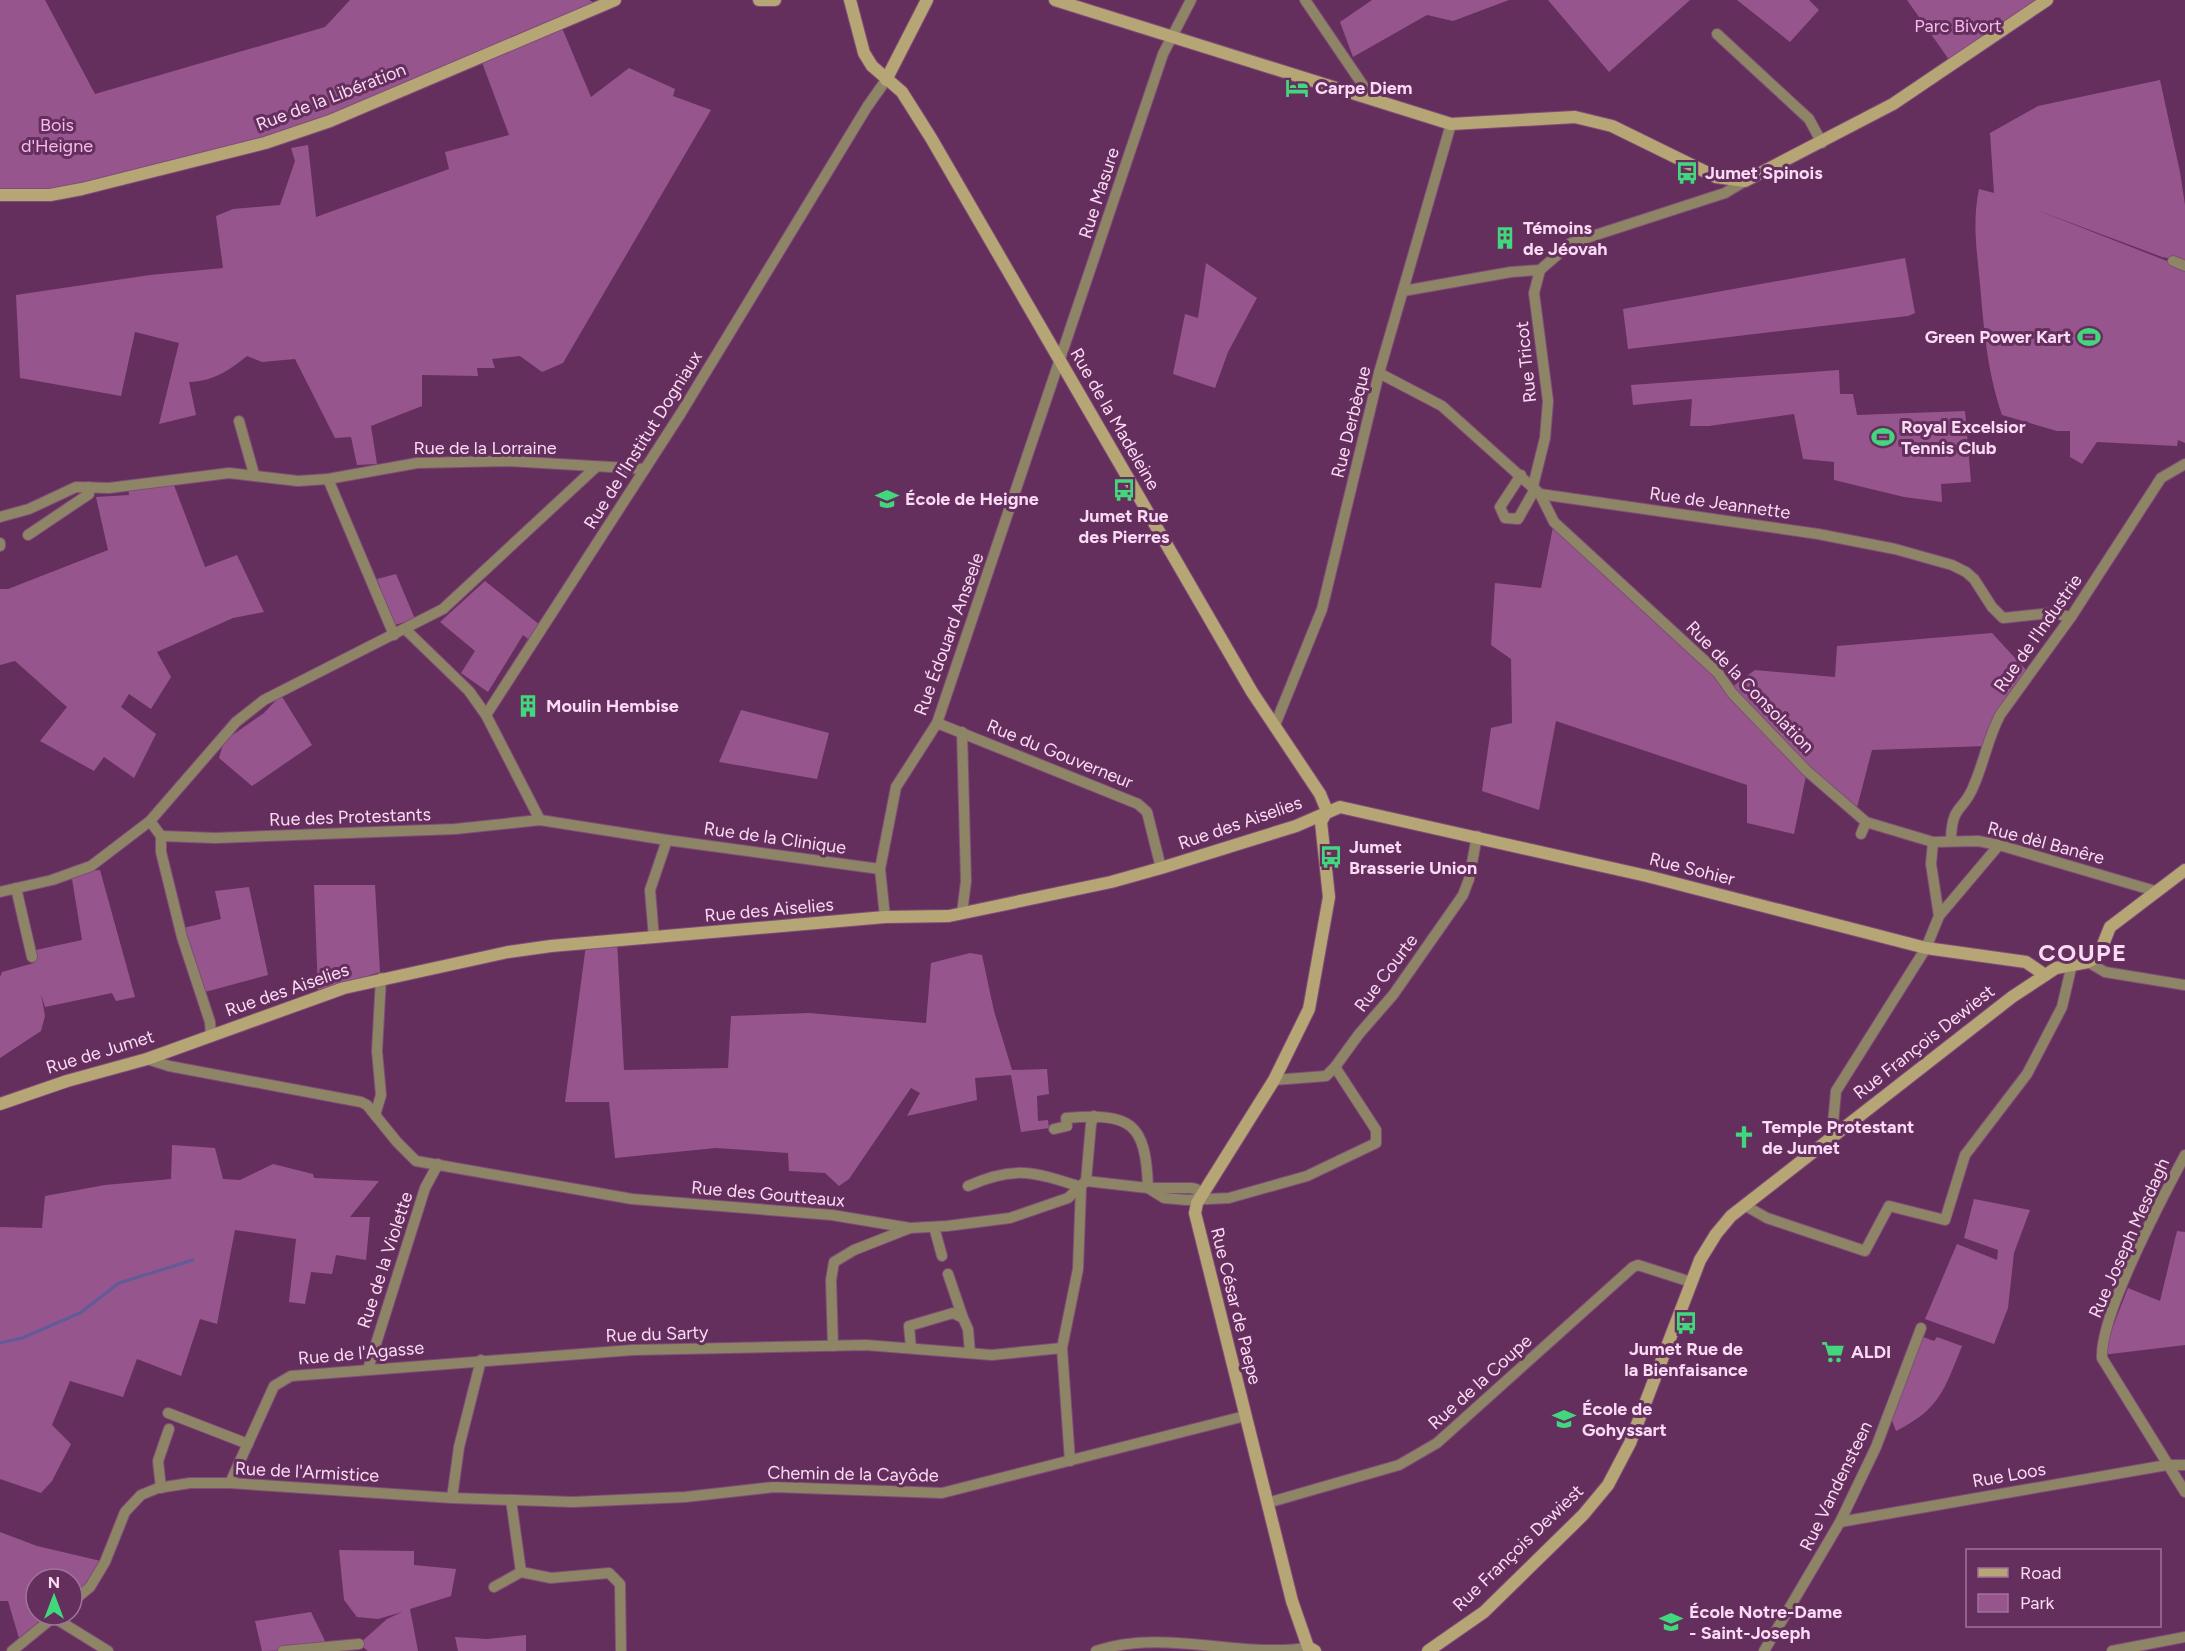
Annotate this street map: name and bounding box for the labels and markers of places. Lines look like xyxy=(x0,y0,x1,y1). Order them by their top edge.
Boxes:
hotel icon: Carpe Diem xyxy=(1284,75,1310,101)
place label: Carpe Diem xyxy=(1315,77,1413,99)
bus stop icon: Jumet Spinois xyxy=(1674,160,1700,186)
place label: Jumet Spinois xyxy=(1705,162,1823,184)
place label: Témoins de Jéovah xyxy=(1523,217,1608,260)
building icon: Témoins de Jéovah xyxy=(1492,225,1518,251)
sports icon: Green Power Kart xyxy=(2076,324,2102,350)
place label: Green Power Kart xyxy=(1925,326,2071,348)
place label: Royal Excelsior Tennis Club xyxy=(1901,416,2026,459)
sports icon: Royal Excelsior Tennis Club xyxy=(1870,424,1896,450)
bus stop icon: Jumet Rue des Pierres xyxy=(1111,477,1137,503)
school or university icon: École de Heigne xyxy=(874,486,900,512)
place label: École de Heigne xyxy=(905,488,1039,510)
place label: Jumet Rue des Pierres xyxy=(1079,505,1170,548)
building icon: Moulin Hembise xyxy=(515,693,541,719)
place label: Moulin Hembise xyxy=(546,695,679,717)
place label: Jumet Brasserie Union xyxy=(1349,836,1477,879)
bus stop icon: Jumet Brasserie Union xyxy=(1318,844,1344,870)
place label: Temple Protestant de Jumet xyxy=(1762,1116,1914,1159)
church icon: Temple Protestant de Jumet xyxy=(1731,1124,1757,1150)
bus stop icon: Jumet Rue de la Bienfaisance xyxy=(1673,1310,1699,1336)
place label: Jumet Rue de la Bienfaisance xyxy=(1624,1338,1748,1381)
supermarket icon: ALDI xyxy=(1820,1339,1846,1365)
place label: ALDI xyxy=(1851,1341,1891,1363)
place label: École de Gohyssart xyxy=(1582,1398,1667,1441)
school or university icon: École de Gohyssart xyxy=(1551,1406,1577,1432)
place label: École Notre-Dame - Saint-Joseph xyxy=(1689,1601,1842,1644)
school or university icon: École Notre-Dame - Saint-Joseph xyxy=(1658,1609,1684,1635)

